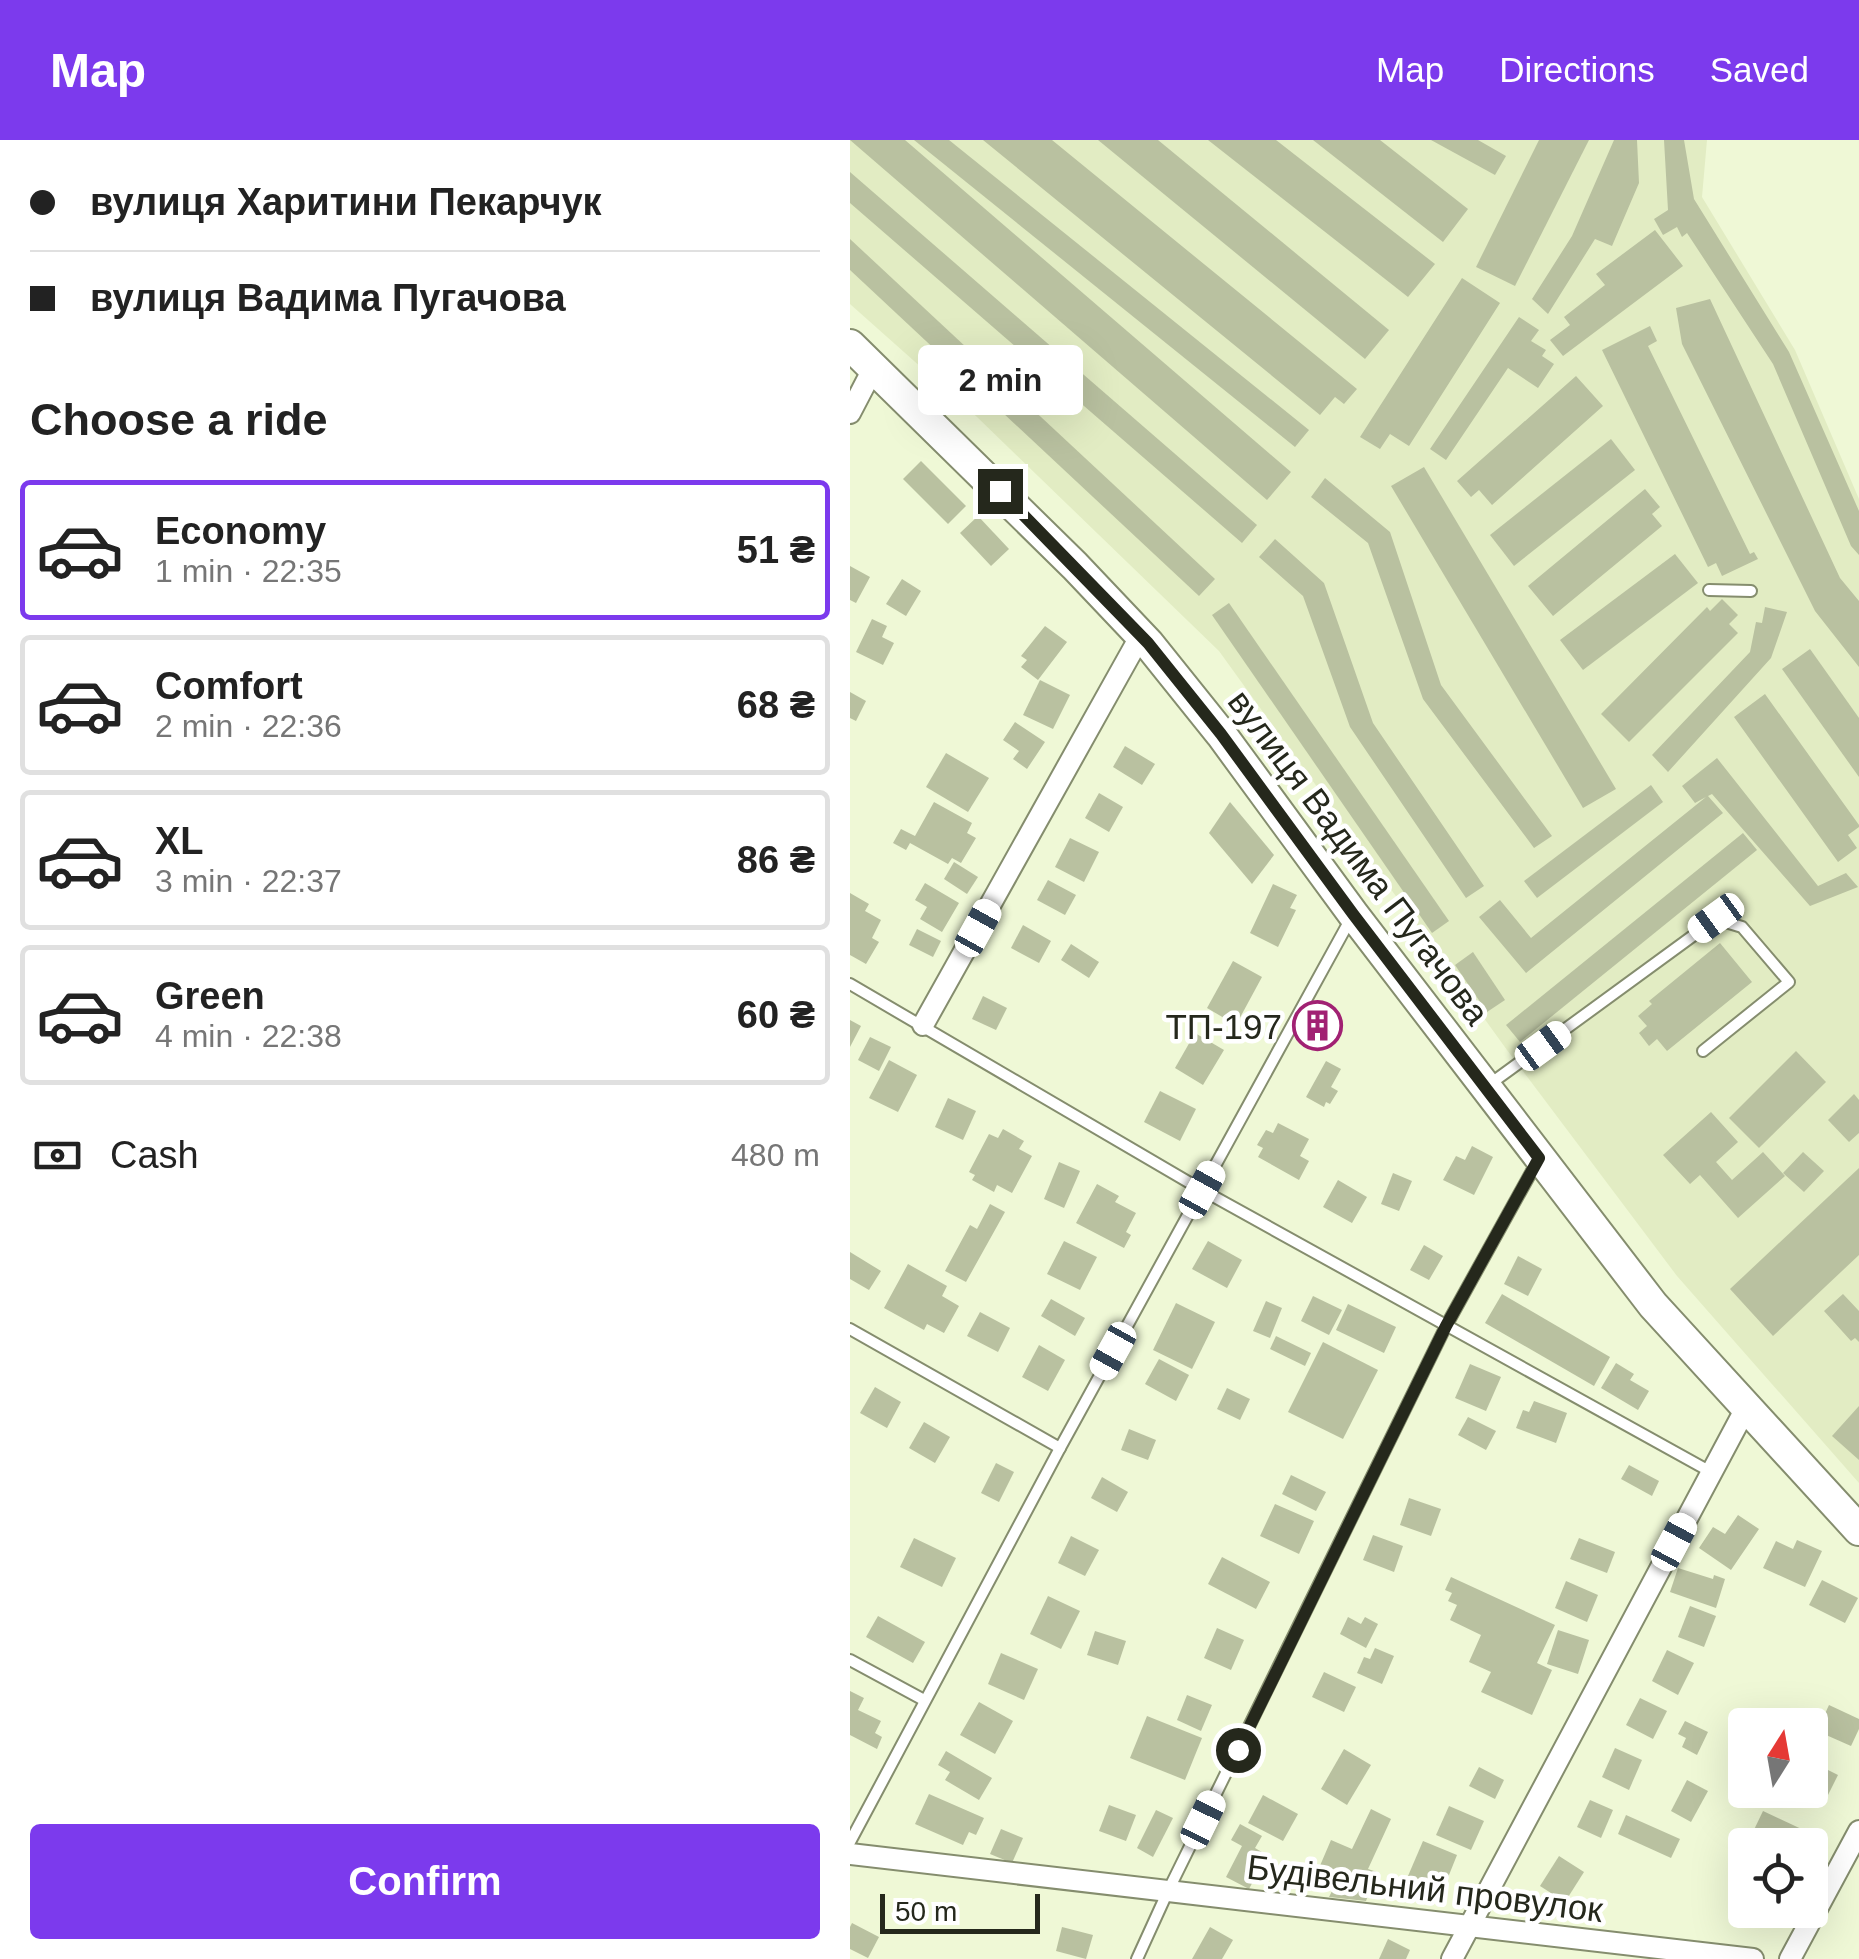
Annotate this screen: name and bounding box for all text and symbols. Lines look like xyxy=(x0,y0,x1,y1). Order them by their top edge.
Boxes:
text: Map xyxy=(50,44,146,97)
text: Map xyxy=(1376,50,1444,89)
text: Directions xyxy=(1499,50,1655,89)
text: Saved xyxy=(1710,50,1809,89)
text: вулиця Харитини Пекарчук xyxy=(90,181,602,223)
text: вулиця Вадима Пугачова xyxy=(90,277,566,319)
callout: 2 min xyxy=(918,346,1082,416)
text: 2 min xyxy=(959,362,1042,398)
text: Choose a ride xyxy=(30,394,328,445)
route end xyxy=(978,469,1023,514)
icon: car xyxy=(35,505,125,595)
text: Economy xyxy=(155,510,326,552)
text: 51 ₴ xyxy=(737,529,815,571)
text: 1 min · 22:35 xyxy=(155,553,342,589)
icon: car xyxy=(35,660,125,750)
text: Comfort xyxy=(155,665,303,707)
street label: вулиця Вадима Пугачова xyxy=(1221,682,1498,1032)
text: 68 ₴ xyxy=(737,684,815,726)
text: 2 min · 22:36 xyxy=(155,708,342,744)
icon: car xyxy=(35,815,125,905)
text: XL xyxy=(155,820,204,862)
text: 86 ₴ xyxy=(737,839,815,881)
text: 3 min · 22:37 xyxy=(155,863,342,899)
car xyxy=(1683,888,1749,948)
car xyxy=(950,894,1006,962)
icon: car xyxy=(35,970,125,1060)
text: Green xyxy=(155,975,265,1017)
text: 60 ₴ xyxy=(737,994,815,1036)
building icon: ТП-197 xyxy=(1291,1000,1343,1052)
place label: ТП-197 xyxy=(1165,1007,1282,1046)
car xyxy=(1510,1016,1576,1076)
text: 4 min · 22:38 xyxy=(155,1018,342,1054)
icon: cash xyxy=(30,1128,85,1183)
text: Cash xyxy=(110,1134,199,1176)
text: 480 m xyxy=(731,1137,820,1173)
car xyxy=(1174,1156,1230,1224)
car xyxy=(1085,1317,1141,1385)
car xyxy=(1647,1508,1701,1576)
north arrow xyxy=(1728,1708,1828,1808)
map controls xyxy=(1728,1708,1828,1928)
route start xyxy=(1216,1728,1261,1773)
car xyxy=(1176,1786,1230,1854)
button: Confirm xyxy=(30,1824,820,1939)
button: locate xyxy=(1728,1828,1828,1928)
street label: Будівельний провулок xyxy=(1245,1847,1606,1929)
scale bar xyxy=(880,1889,1040,1934)
text: 50 m xyxy=(895,1896,957,1927)

